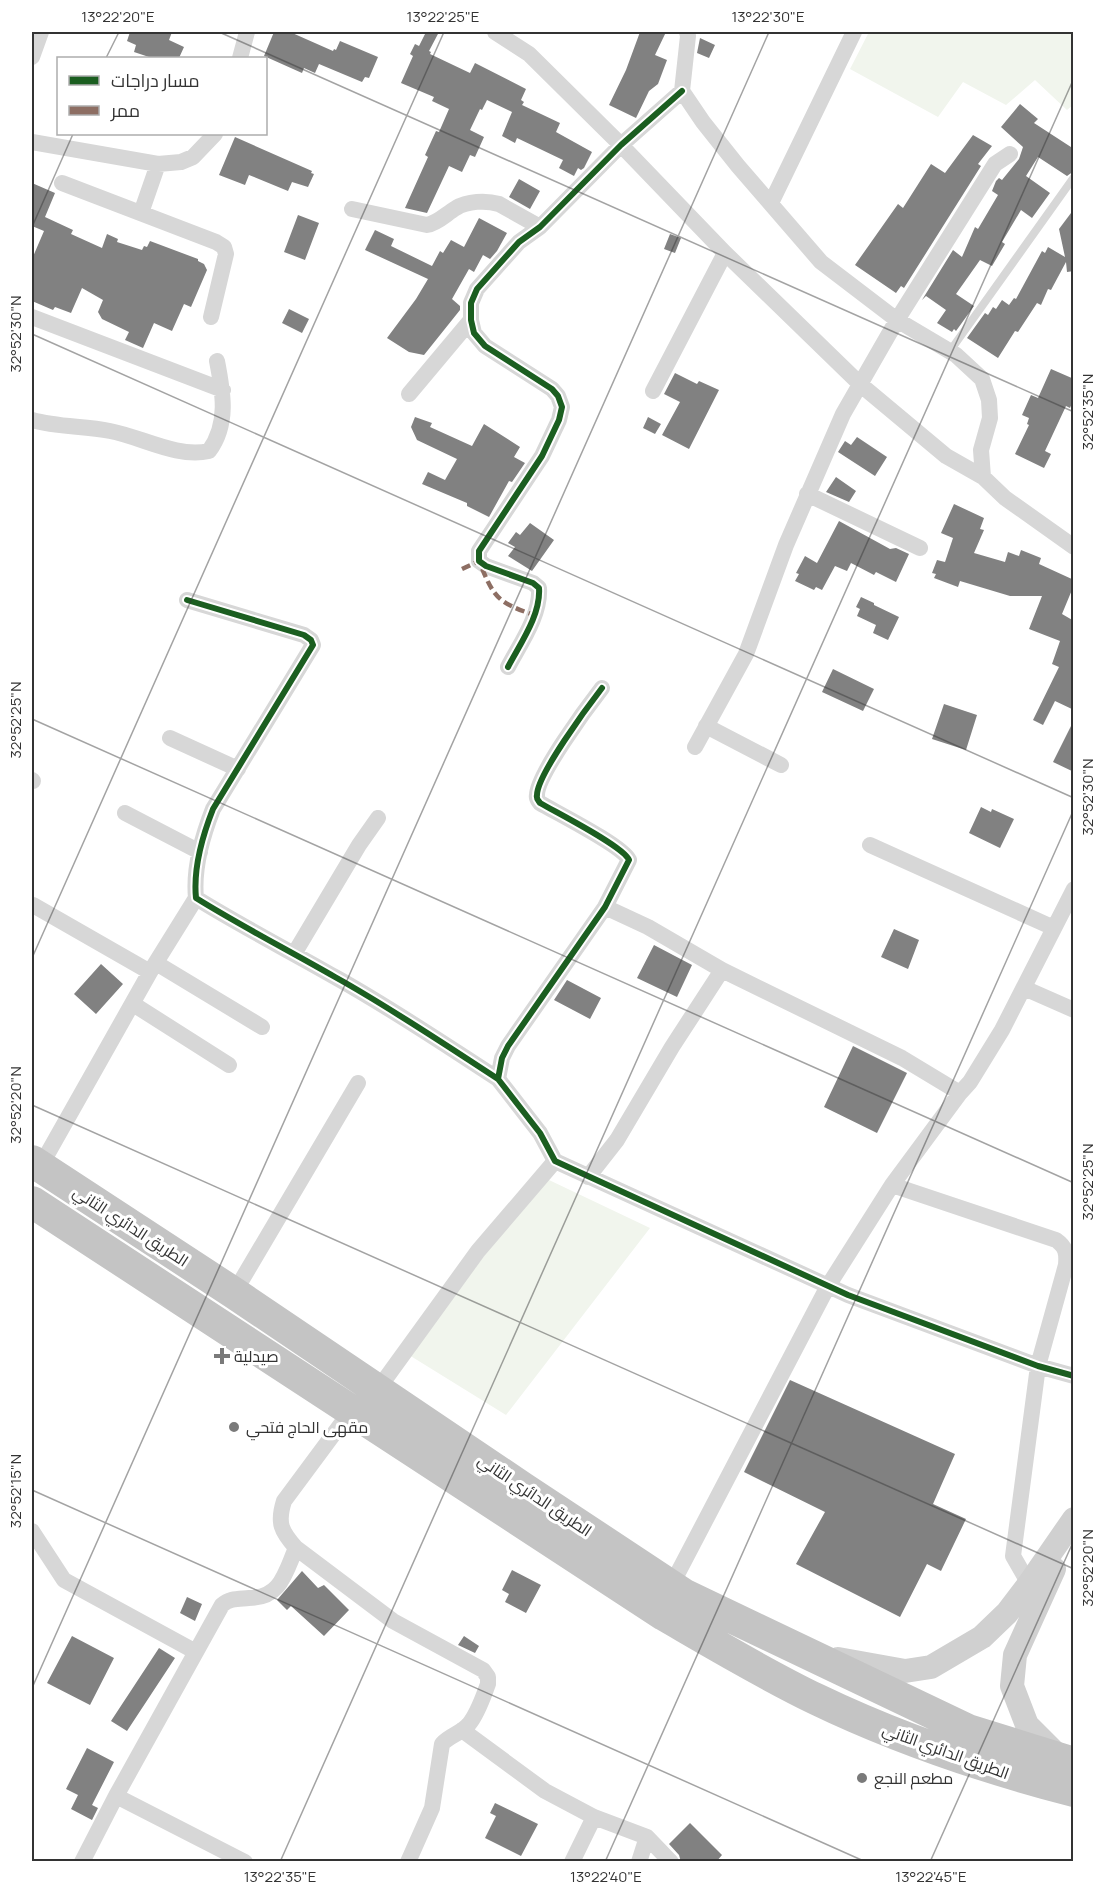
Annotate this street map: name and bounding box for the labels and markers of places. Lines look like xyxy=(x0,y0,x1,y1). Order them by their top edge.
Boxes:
place label: صيدلية xyxy=(234,1345,279,1367)
marker: صيدلية xyxy=(215,1349,229,1363)
place label: مقهى الحاج فتحي xyxy=(246,1416,368,1441)
marker: مقهى الحاج فتحي xyxy=(227,1420,241,1434)
place label: مطعم النجع xyxy=(874,1767,953,1790)
marker: مطعم النجع xyxy=(855,1771,869,1785)

